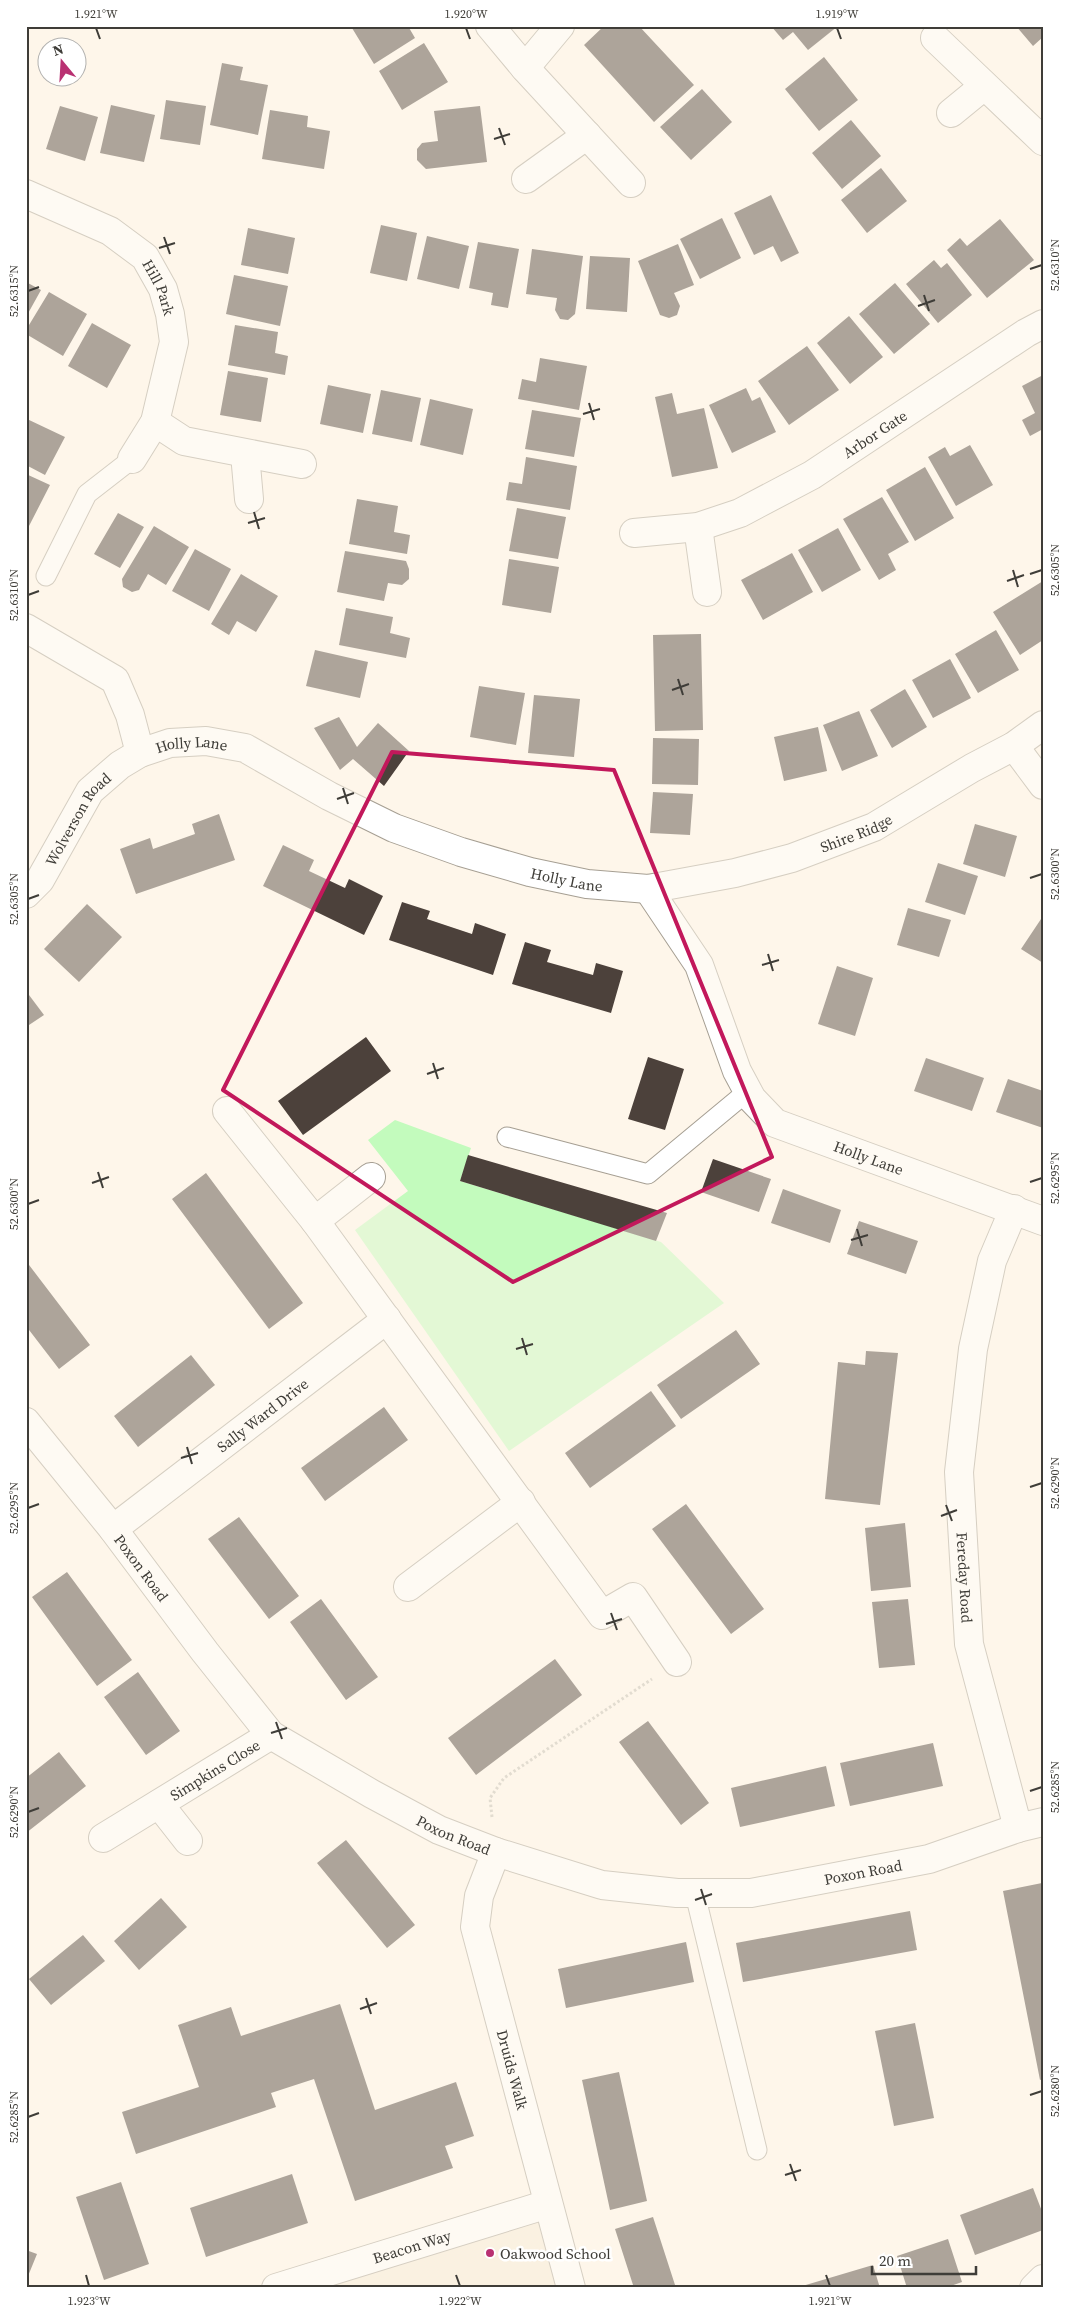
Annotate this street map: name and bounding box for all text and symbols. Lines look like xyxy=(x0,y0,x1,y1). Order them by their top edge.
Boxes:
text: 1.921°W xyxy=(74,6,118,22)
text: 1.920°W xyxy=(444,6,488,22)
text: 1.919°W xyxy=(815,6,859,22)
north arrow xyxy=(38,38,88,88)
text: N xyxy=(50,39,66,61)
text: 52.6310°N xyxy=(1047,239,1063,291)
street label: Hill Park xyxy=(138,255,181,318)
text: 52.6315°N xyxy=(6,265,22,317)
street label: Arbor Gate xyxy=(838,404,911,463)
text: 52.6305°N xyxy=(1047,544,1063,596)
text: 52.6310°N xyxy=(6,569,22,621)
street label: Holly Lane xyxy=(152,730,230,758)
street label: Wolverson Road xyxy=(40,767,116,869)
street label: Shire Ridge xyxy=(817,808,896,857)
text: 52.6300°N xyxy=(1047,848,1063,900)
street label: Holly Lane xyxy=(529,862,604,896)
text: 52.6305°N xyxy=(6,873,22,925)
street label: Holly Lane xyxy=(831,1135,907,1180)
text: 52.6295°N xyxy=(1047,1152,1063,1204)
text: 52.6300°N xyxy=(6,1178,22,1230)
street label: Sally Ward Drive xyxy=(212,1373,313,1457)
text: 52.6290°N xyxy=(1047,1457,1063,1509)
text: 52.6295°N xyxy=(6,1482,22,1534)
street label: Poxon Road xyxy=(110,1530,174,1606)
street label: Fereday Road xyxy=(952,1532,978,1624)
street label: Simpkins Close xyxy=(166,1734,264,1805)
text: 52.6285°N xyxy=(1047,1761,1063,1813)
text: 52.6290°N xyxy=(6,1786,22,1838)
street label: Poxon Road xyxy=(413,1809,494,1860)
street label: Poxon Road xyxy=(822,1854,904,1889)
street label: Druids Walk xyxy=(492,2027,534,2113)
text: 52.6280°N xyxy=(1047,2065,1063,2117)
text: 52.6285°N xyxy=(6,2091,22,2143)
street label: Beacon Way xyxy=(370,2224,454,2268)
place label: Oakwood School xyxy=(500,2243,611,2264)
scale bar xyxy=(872,2244,975,2276)
marker: Oakwood School xyxy=(484,2247,496,2259)
text: 20 m xyxy=(879,2250,911,2271)
text: 1.923°W xyxy=(67,2293,111,2309)
text: 1.922°W xyxy=(438,2293,482,2309)
text: 1.921°W xyxy=(808,2293,852,2309)

